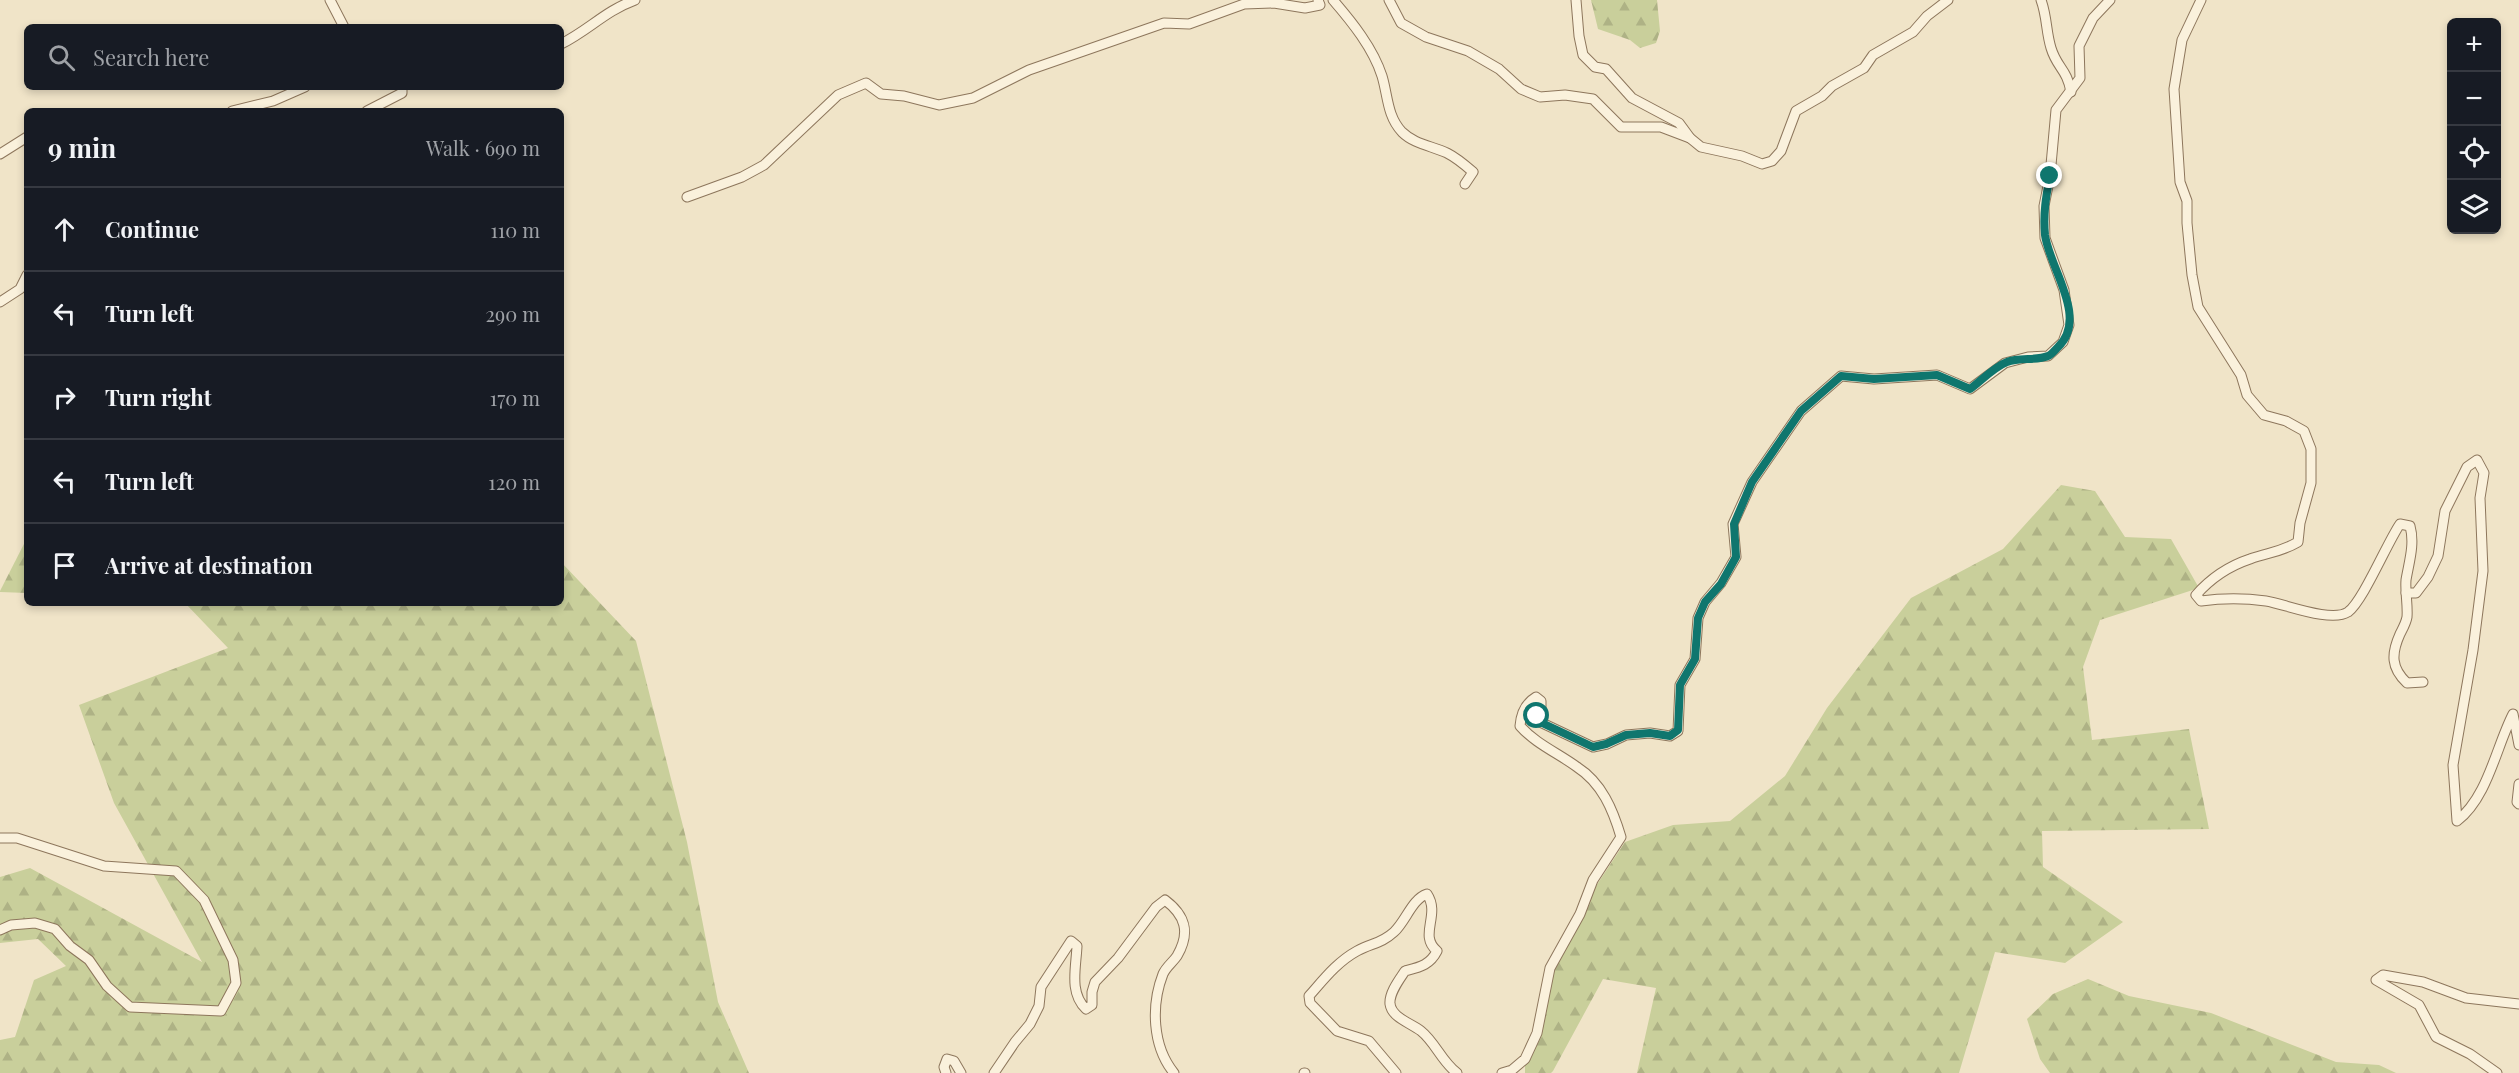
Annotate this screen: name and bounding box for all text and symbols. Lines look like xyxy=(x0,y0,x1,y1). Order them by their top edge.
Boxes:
map controls xyxy=(2447,18,2501,234)
button: + xyxy=(2447,18,2501,72)
search box xyxy=(24,24,564,90)
icon: search xyxy=(45,41,78,74)
text: Search here xyxy=(93,42,209,72)
button: − xyxy=(2447,72,2501,126)
button: locate xyxy=(2447,126,2501,180)
text: 9 min xyxy=(48,130,116,165)
text: Walk · 690 m xyxy=(426,134,540,161)
route end xyxy=(2036,162,2062,188)
button: layers xyxy=(2447,180,2501,234)
icon: ahead xyxy=(48,213,81,246)
text: Continue xyxy=(105,214,199,244)
text: 110 m xyxy=(490,216,540,243)
icon: left xyxy=(48,297,81,330)
text: Turn left xyxy=(105,298,194,328)
text: 290 m xyxy=(486,300,540,327)
icon: right xyxy=(48,381,81,414)
text: Turn right xyxy=(105,382,211,412)
text: 170 m xyxy=(490,384,540,411)
icon: left xyxy=(48,465,81,498)
text: Turn left xyxy=(105,466,194,496)
text: 120 m xyxy=(488,468,540,495)
icon: arrive xyxy=(48,549,81,582)
text: Arrive at destination xyxy=(105,550,313,580)
route start xyxy=(1523,702,1549,728)

